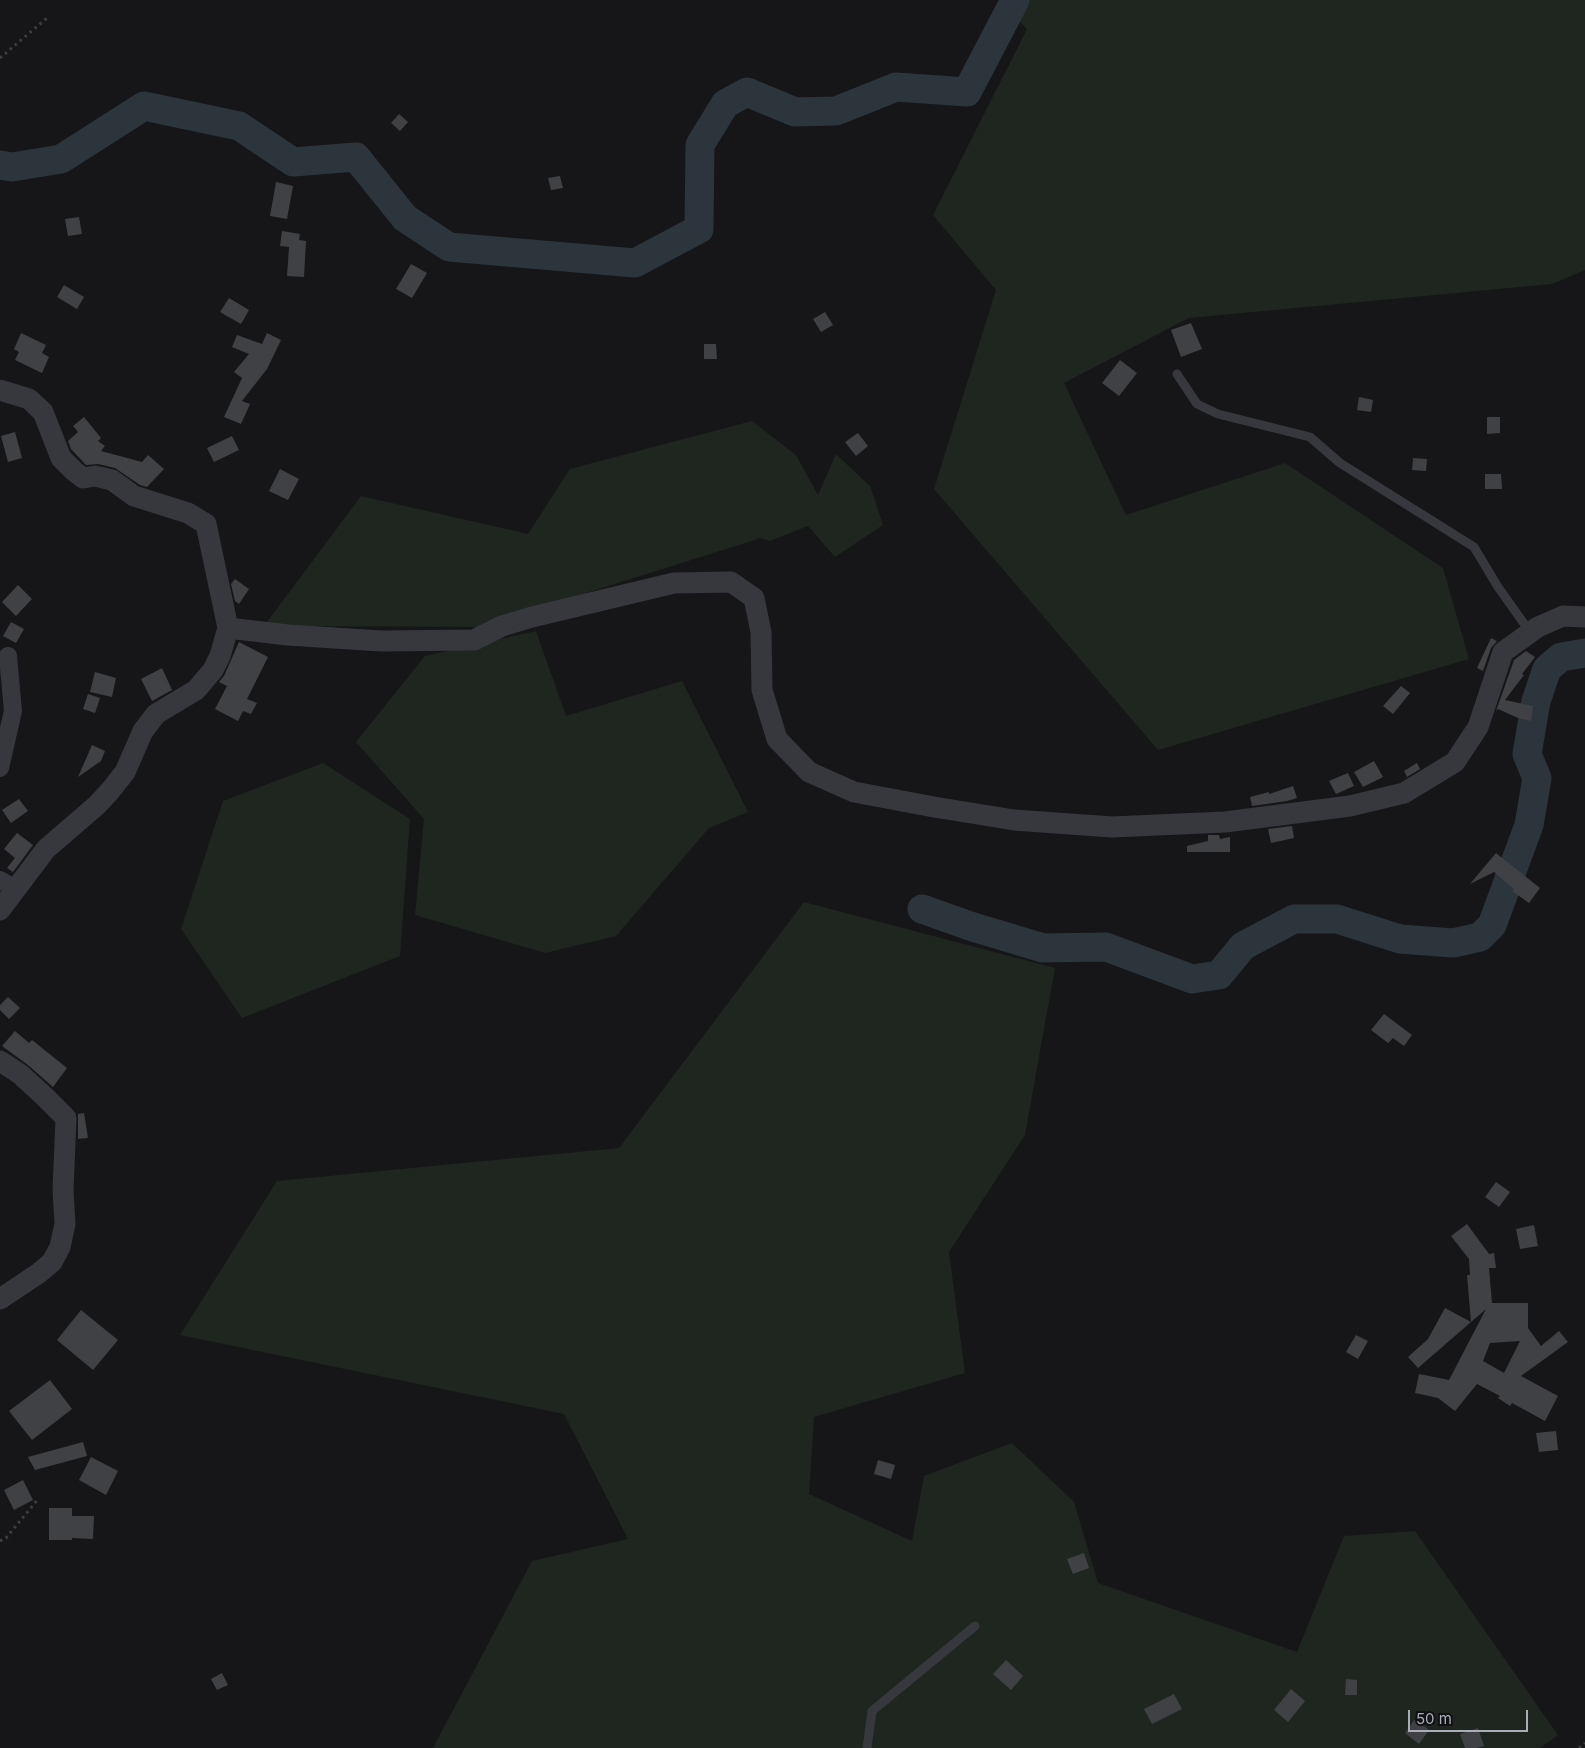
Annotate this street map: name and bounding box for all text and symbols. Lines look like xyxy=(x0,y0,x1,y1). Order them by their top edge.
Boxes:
scale bar xyxy=(1410,1700,1530,1732)
text: 50 m xyxy=(1416,1709,1452,1728)

